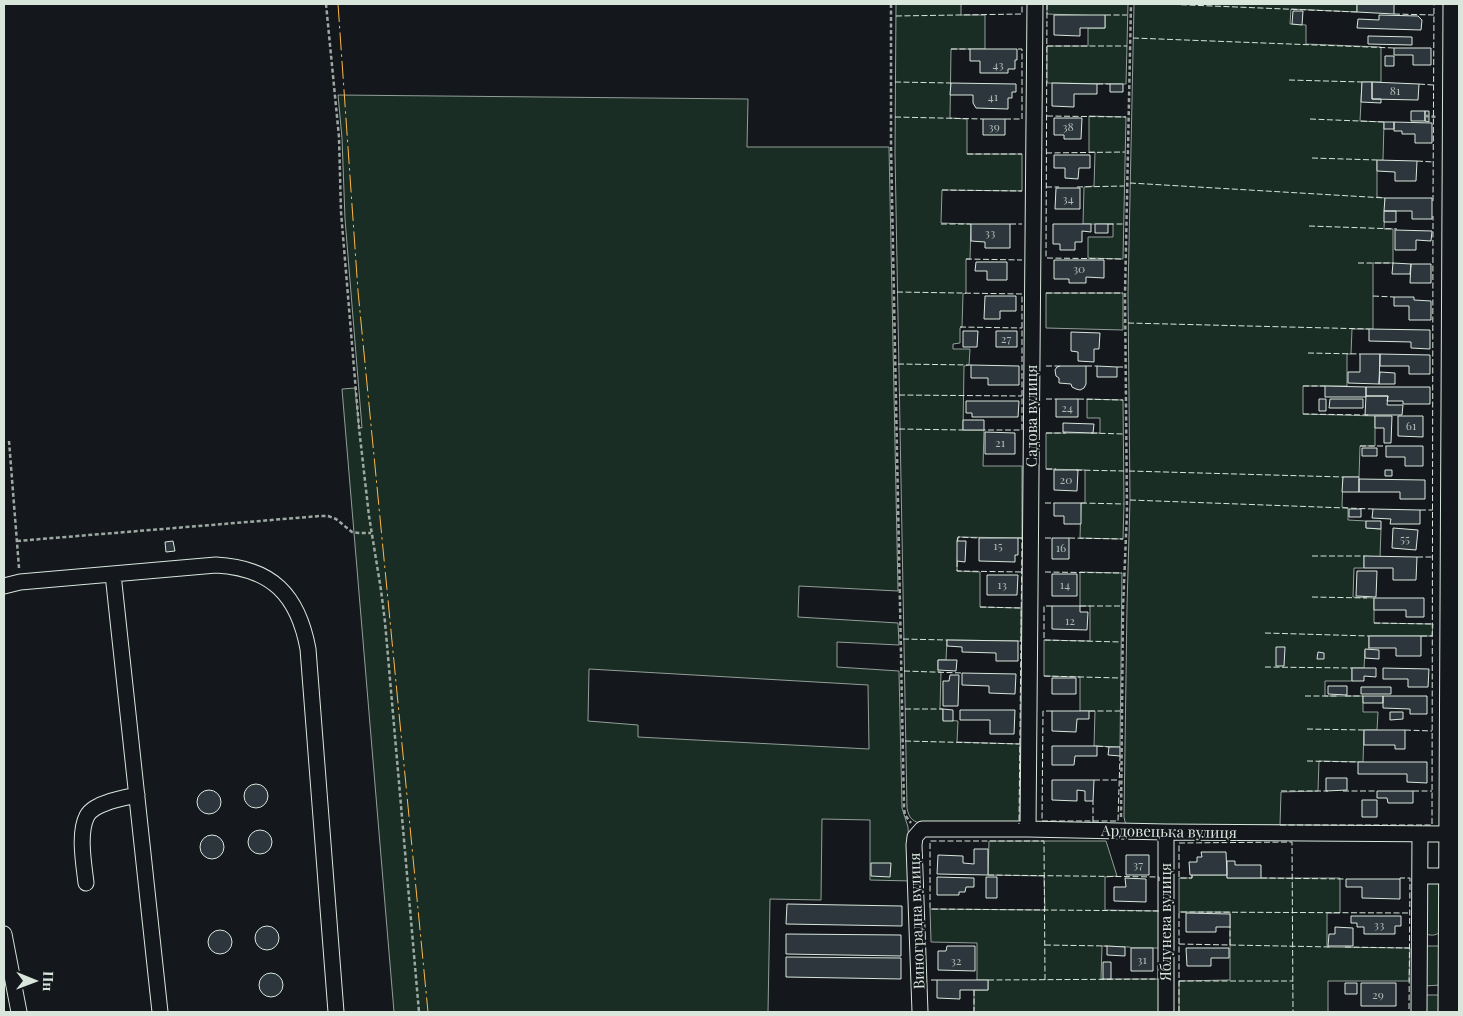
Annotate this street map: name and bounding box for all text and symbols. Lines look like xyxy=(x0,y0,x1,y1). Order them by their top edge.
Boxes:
house number: 43 xyxy=(992,56,1004,72)
house number: 81 xyxy=(1390,82,1401,98)
house number: 41 xyxy=(988,88,999,104)
house number: 39 xyxy=(988,118,1000,134)
house number: 38 xyxy=(1062,118,1074,134)
house number: 34 xyxy=(1062,190,1074,206)
house number: 33 xyxy=(985,224,995,240)
house number: 30 xyxy=(1073,260,1085,276)
house number: 27 xyxy=(1001,330,1011,346)
street label: Садова вулиця xyxy=(1021,365,1041,467)
house number: 24 xyxy=(1061,399,1073,415)
house number: 61 xyxy=(1406,417,1417,433)
house number: 21 xyxy=(995,434,1006,450)
house number: 20 xyxy=(1060,471,1072,487)
house number: 55 xyxy=(1400,530,1410,546)
house number: 15 xyxy=(993,537,1003,553)
house number: 16 xyxy=(1056,539,1066,555)
house number: 13 xyxy=(997,576,1007,592)
house number: 14 xyxy=(1060,576,1070,592)
house number: 12 xyxy=(1065,612,1075,628)
street label: Ардовецька вулиця xyxy=(1100,820,1237,842)
street label: Виноградна вулиця xyxy=(904,852,928,990)
house number: 37 xyxy=(1133,856,1143,872)
street label: Яблунева вулиця xyxy=(1155,863,1175,982)
house number: 33 xyxy=(1374,916,1384,932)
house number: 31 xyxy=(1137,951,1147,967)
house number: 32 xyxy=(950,952,962,968)
north arrow xyxy=(10,956,60,1006)
text: Пн xyxy=(39,971,58,992)
house number: 29 xyxy=(1372,986,1384,1002)

